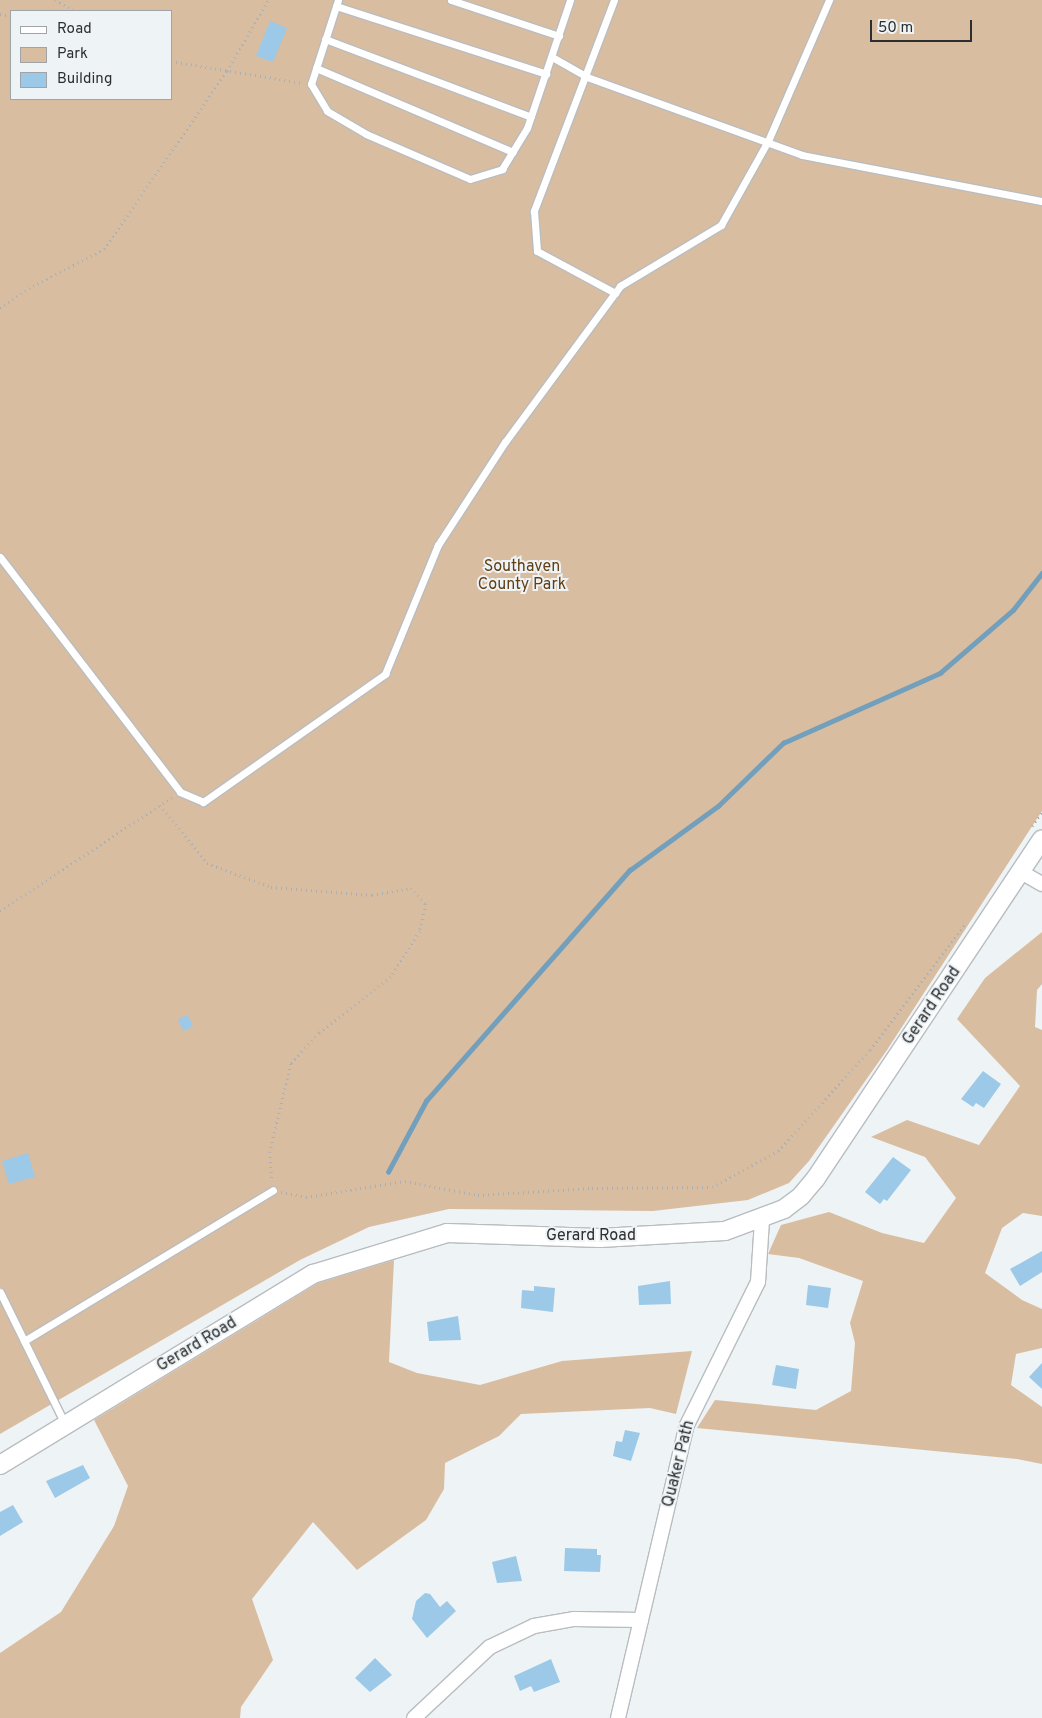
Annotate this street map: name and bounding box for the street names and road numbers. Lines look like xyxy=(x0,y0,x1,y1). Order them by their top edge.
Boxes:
street label: Gerard Road xyxy=(899,963,965,1049)
street label: Gerard Road xyxy=(546,1226,636,1246)
street label: Gerard Road xyxy=(154,1314,240,1376)
street label: Quaker Path xyxy=(659,1419,699,1509)

